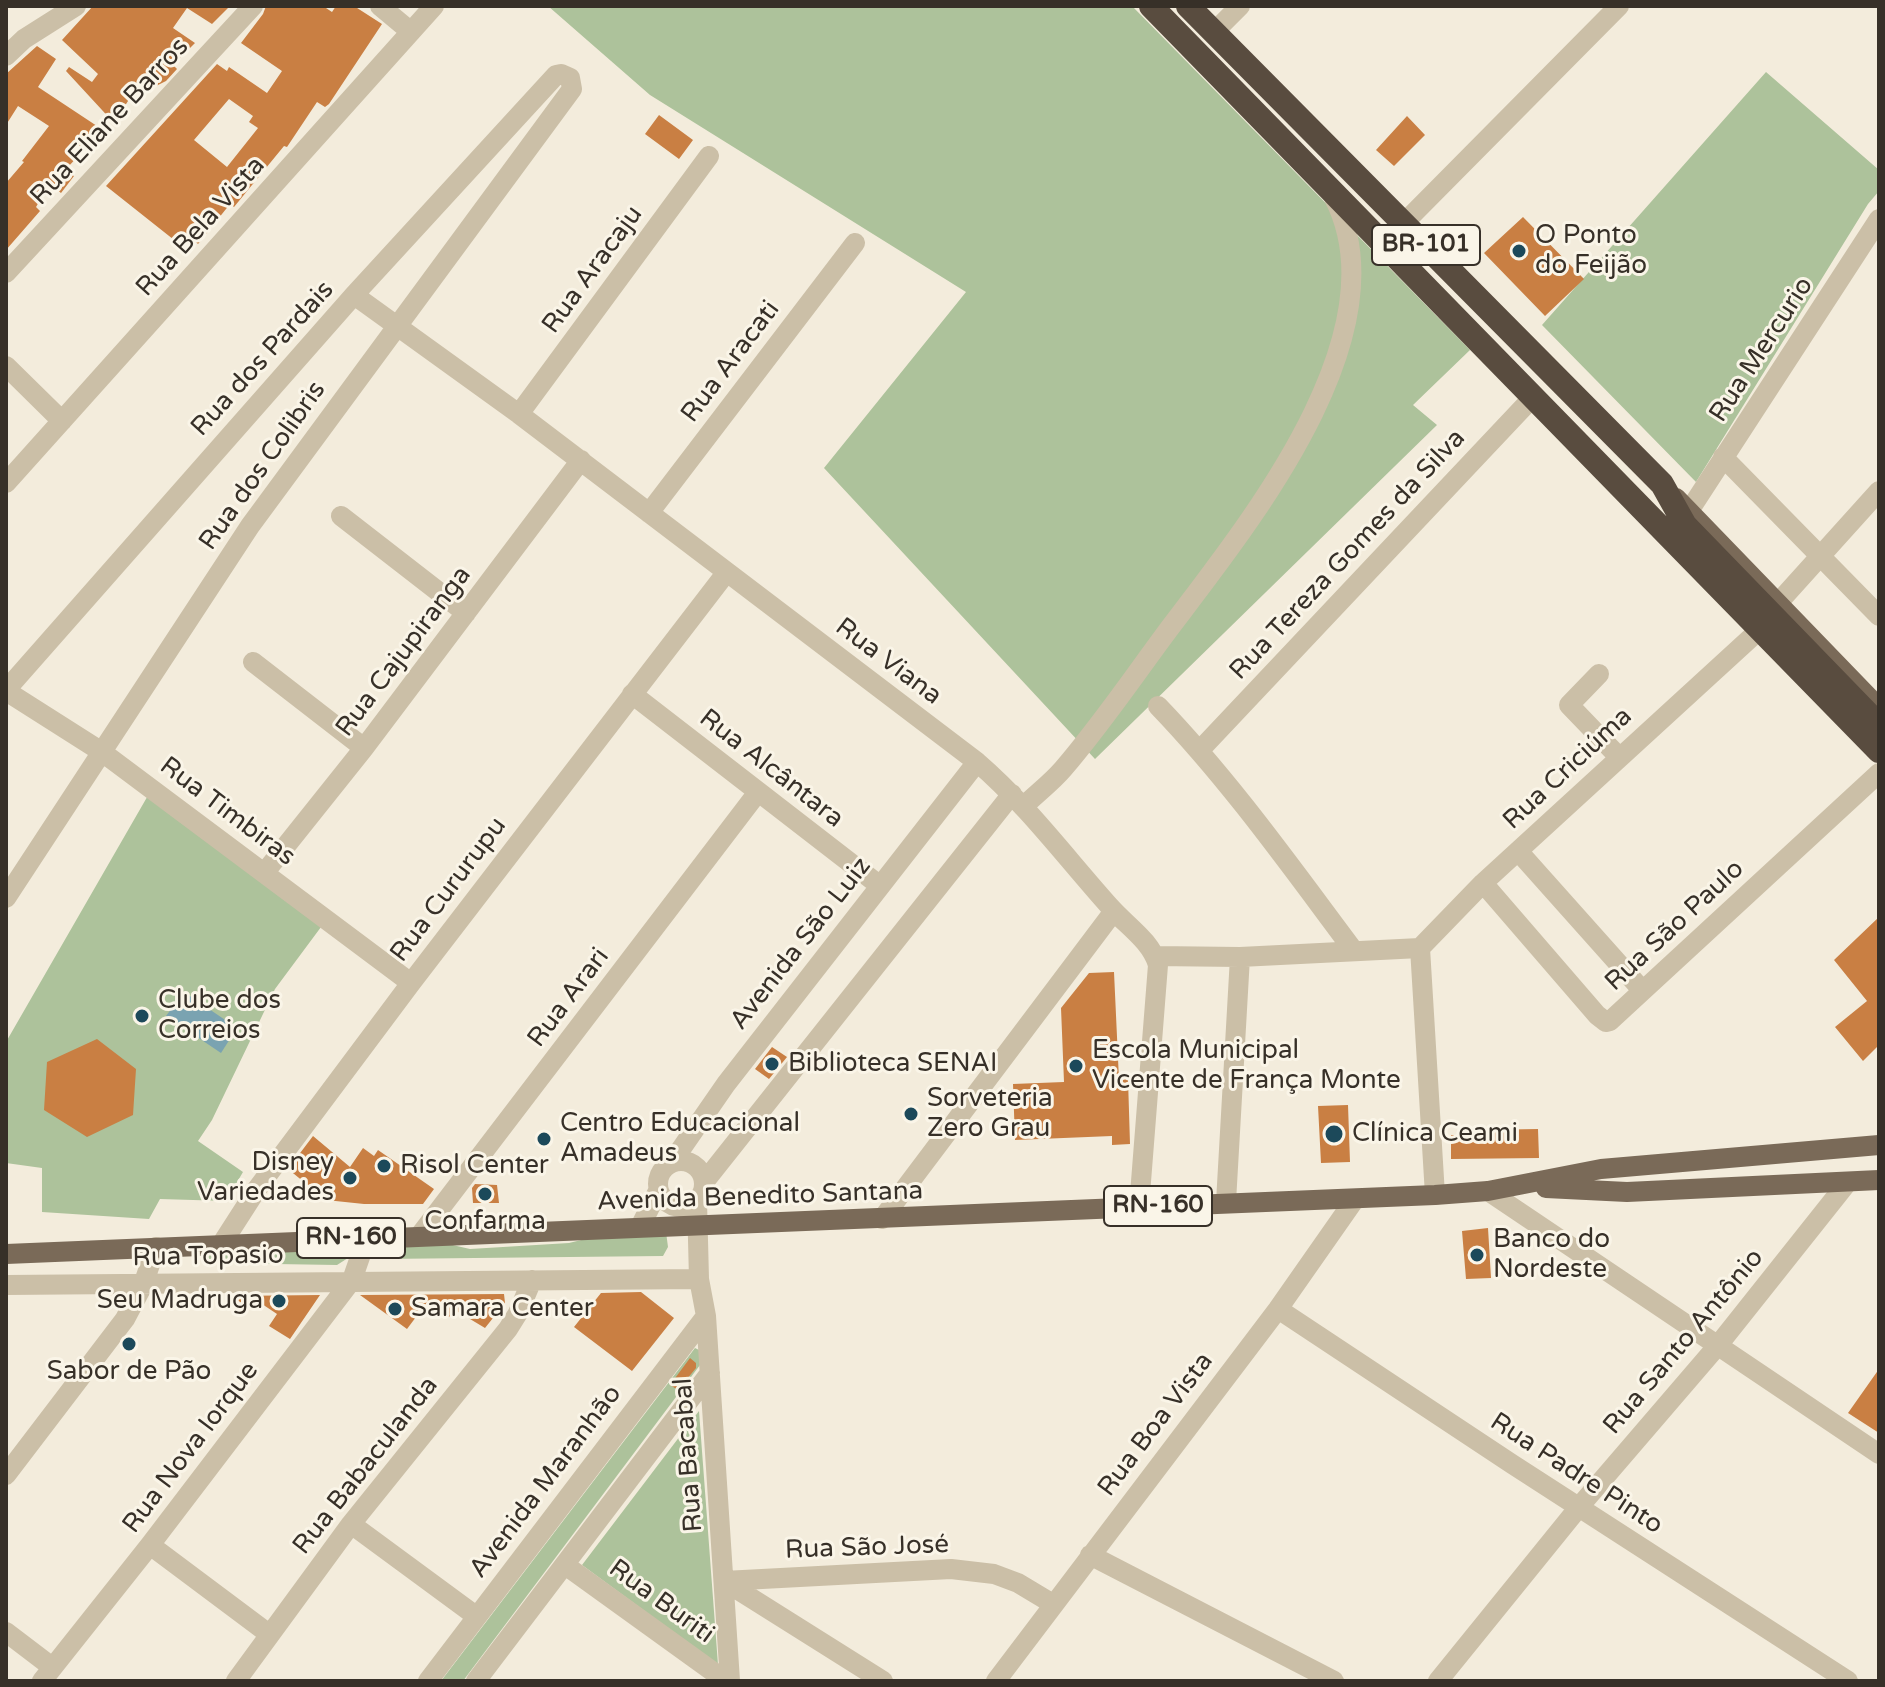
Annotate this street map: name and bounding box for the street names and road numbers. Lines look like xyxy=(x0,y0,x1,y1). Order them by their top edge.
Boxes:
street label: Rua Eliane Barros xyxy=(24,32,196,212)
street label: Rua Bela Vista xyxy=(130,151,272,303)
street label: Rua Aracaju xyxy=(536,200,650,340)
road number: BR-101 xyxy=(1372,225,1480,265)
street label: Rua Mercurio xyxy=(1704,272,1820,428)
street label: Rua dos Pardais xyxy=(185,275,341,443)
street label: Rua Aracati xyxy=(675,295,787,429)
street label: Rua dos Colibris xyxy=(193,376,333,556)
street label: Rua Tereza Gomes da Silva xyxy=(1224,423,1472,687)
street label: Rua Cajupiranga xyxy=(330,561,478,743)
street label: Rua Viana xyxy=(829,612,947,712)
street label: Rua Criciúma xyxy=(1497,701,1639,837)
street label: Rua Alcântara xyxy=(693,703,849,835)
street label: Rua Timbiras xyxy=(153,751,301,873)
street label: Rua Cururupu xyxy=(384,811,514,969)
street label: Avenida São Luiz xyxy=(724,852,878,1036)
street label: Rua São Paulo xyxy=(1599,854,1751,998)
street label: Rua Arari xyxy=(522,942,616,1054)
street label: Avenida Benedito Santana xyxy=(596,1176,924,1218)
road number: RN-160 xyxy=(1104,1186,1212,1226)
road number: RN-160 xyxy=(297,1218,405,1258)
street label: Rua Topasio xyxy=(132,1240,284,1274)
street label: Rua Santo Antônio xyxy=(1597,1243,1771,1441)
street label: Rua Boa Vista xyxy=(1092,1347,1220,1503)
street label: Rua Nova Iorque xyxy=(116,1356,266,1540)
street label: Rua Babaculanda xyxy=(287,1371,445,1561)
street label: Rua Bacabal xyxy=(668,1377,710,1533)
street label: Avenida Maranhão xyxy=(463,1379,629,1585)
street label: Rua Padre Pinto xyxy=(1484,1407,1668,1541)
street label: Rua São José xyxy=(784,1530,950,1566)
street label: Rua Buriti xyxy=(602,1553,720,1651)

